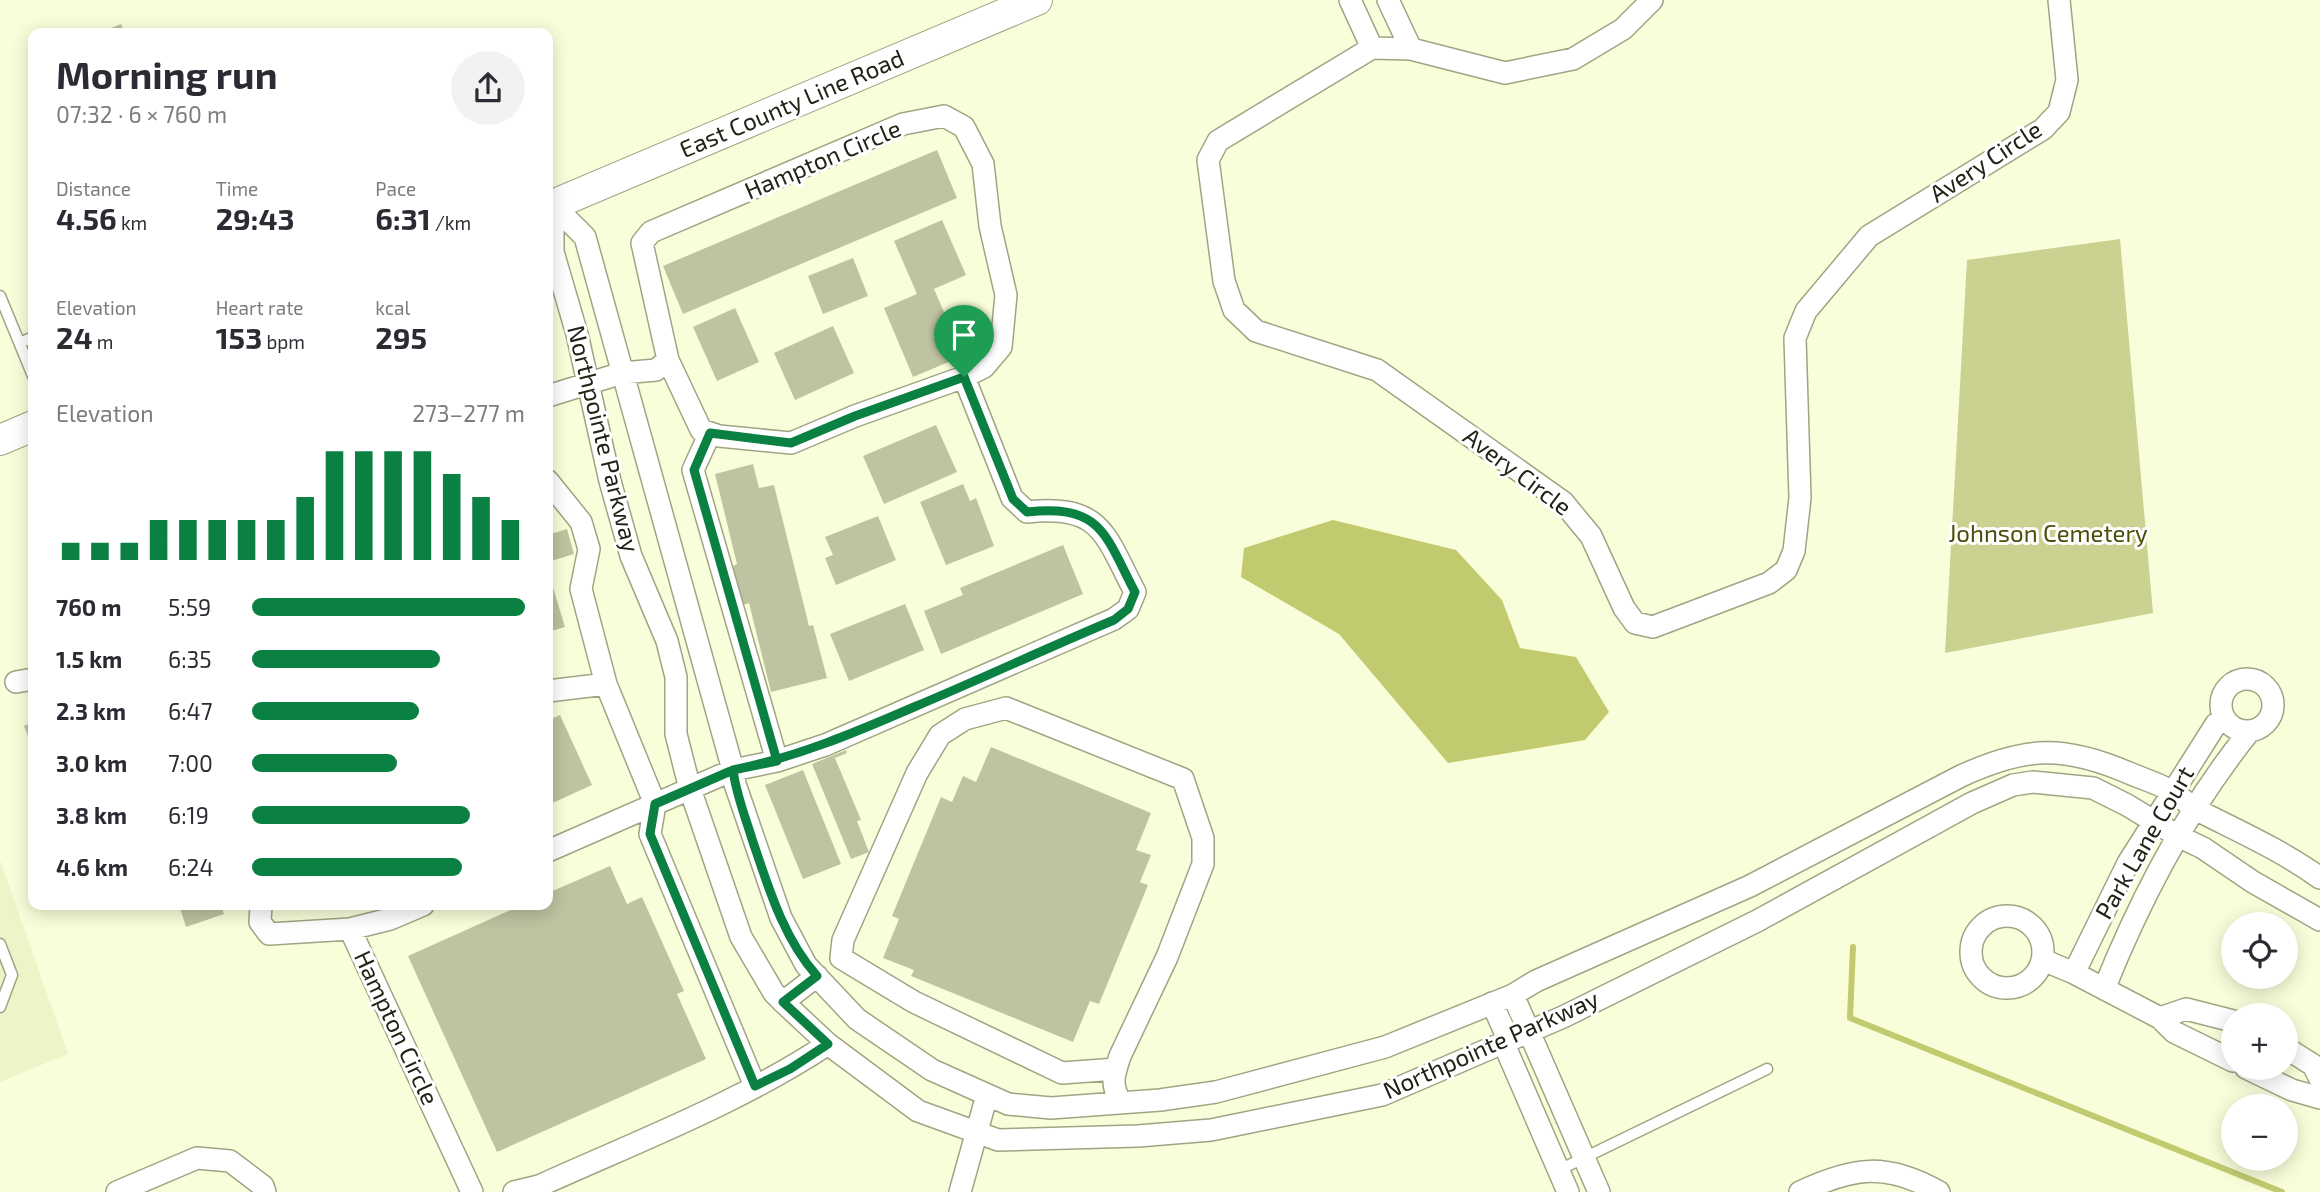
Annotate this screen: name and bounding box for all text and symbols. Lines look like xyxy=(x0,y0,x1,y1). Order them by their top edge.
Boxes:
street label: East County Line Road xyxy=(675,42,908,163)
text: Morning run xyxy=(56,51,277,97)
button: share xyxy=(451,51,525,125)
text: 07:32 · 6 × 760 m xyxy=(56,100,227,128)
street label: Hampton Circle xyxy=(740,113,905,205)
street label: Avery Circle xyxy=(1924,114,2047,208)
text: Distance xyxy=(56,177,131,200)
text: Time xyxy=(216,177,258,200)
text: Pace xyxy=(375,177,416,200)
text: 4.56 xyxy=(56,200,117,236)
text: 29:43 xyxy=(216,200,295,236)
text: 6:31 xyxy=(375,200,431,236)
text: km xyxy=(117,211,147,234)
text: /km xyxy=(431,211,471,234)
text: Elevation xyxy=(56,296,137,319)
text: Heart rate xyxy=(216,296,304,319)
text: kcal xyxy=(375,296,410,319)
pin xyxy=(934,305,994,377)
icon: arrive xyxy=(945,316,983,354)
text: 24 xyxy=(56,319,93,355)
text: 153 xyxy=(216,319,262,355)
text: 295 xyxy=(375,319,427,355)
street label: Northpointe Parkway xyxy=(562,322,647,555)
text: m xyxy=(93,330,113,353)
text: bpm xyxy=(262,330,305,353)
text: Elevation xyxy=(56,399,154,427)
text: 273–277 m xyxy=(412,399,525,427)
street label: Avery Circle xyxy=(1458,421,1578,521)
park label: Johnson Cemetery xyxy=(1948,518,2148,547)
text: 760 m xyxy=(56,593,121,621)
text: 5:59 xyxy=(168,593,211,621)
text: 1.5 km xyxy=(56,645,122,673)
text: 6:35 xyxy=(168,645,212,673)
text: 2.3 km xyxy=(56,697,126,725)
text: 6:47 xyxy=(168,697,213,725)
text: 3.0 km xyxy=(56,749,127,777)
text: 7:00 xyxy=(168,749,213,777)
street label: Park Lane Court xyxy=(2088,761,2199,924)
text: 3.8 km xyxy=(56,801,127,829)
text: 6:19 xyxy=(168,801,209,829)
text: 4.6 km xyxy=(56,853,128,881)
text: 6:24 xyxy=(168,853,214,881)
map controls xyxy=(2221,912,2298,1171)
button: locate xyxy=(2221,912,2298,989)
street label: Hampton Circle xyxy=(349,946,446,1109)
street label: Northpointe Parkway xyxy=(1378,983,1603,1104)
button: + xyxy=(2221,1003,2298,1080)
button: − xyxy=(2221,1094,2298,1171)

